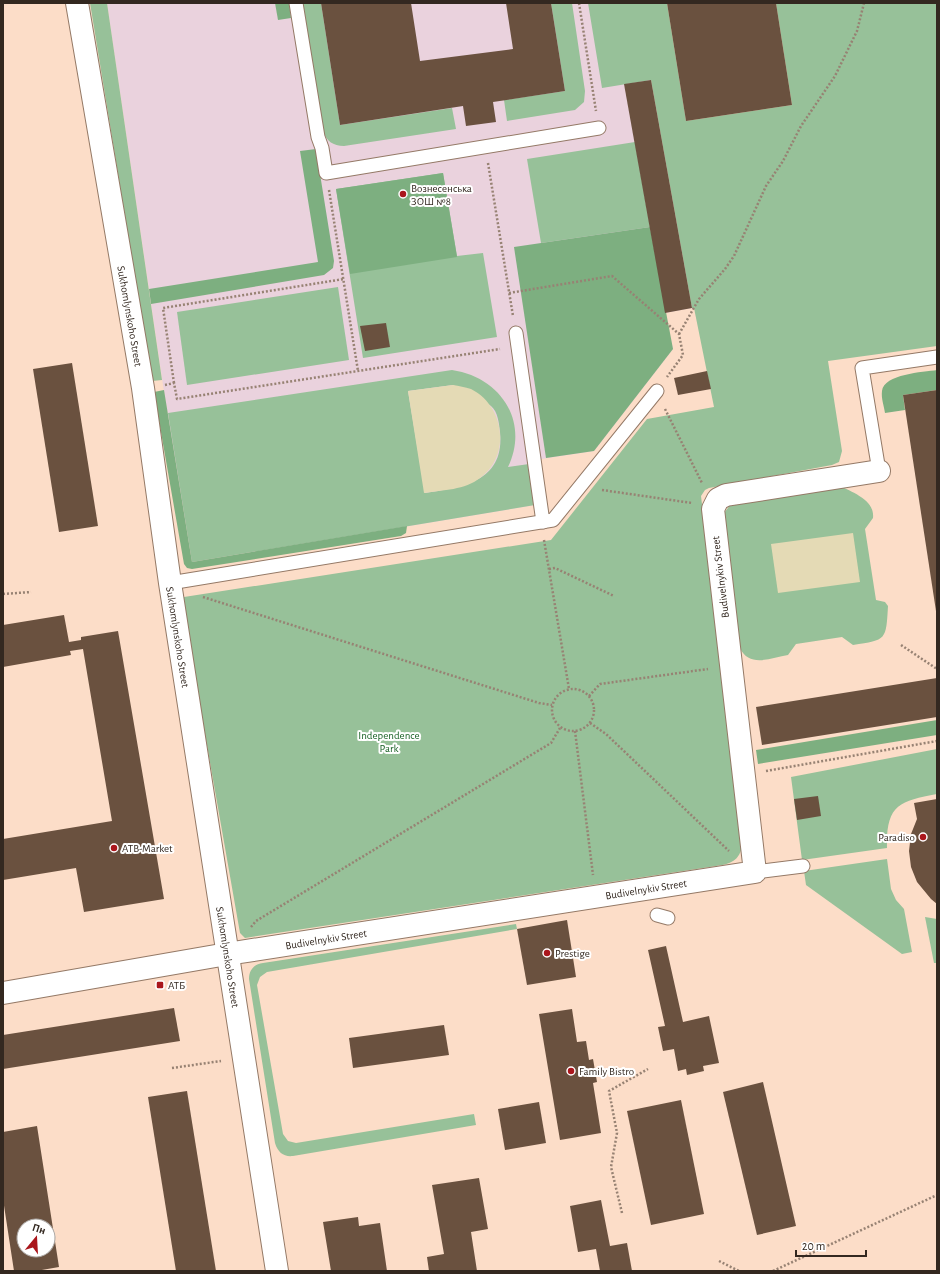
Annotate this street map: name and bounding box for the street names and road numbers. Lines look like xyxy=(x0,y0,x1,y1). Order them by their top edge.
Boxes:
street label: Sukhomlynskoho Street xyxy=(115,265,144,368)
street label: Budivelnykiv Street xyxy=(710,535,731,618)
street label: Sukhomlynskoho Street xyxy=(164,586,191,689)
street label: Budivelnykiv Street xyxy=(605,878,688,901)
street label: Sukhomlynskoho Street xyxy=(214,906,241,1009)
street label: Budivelnykiv Street xyxy=(285,928,368,951)

